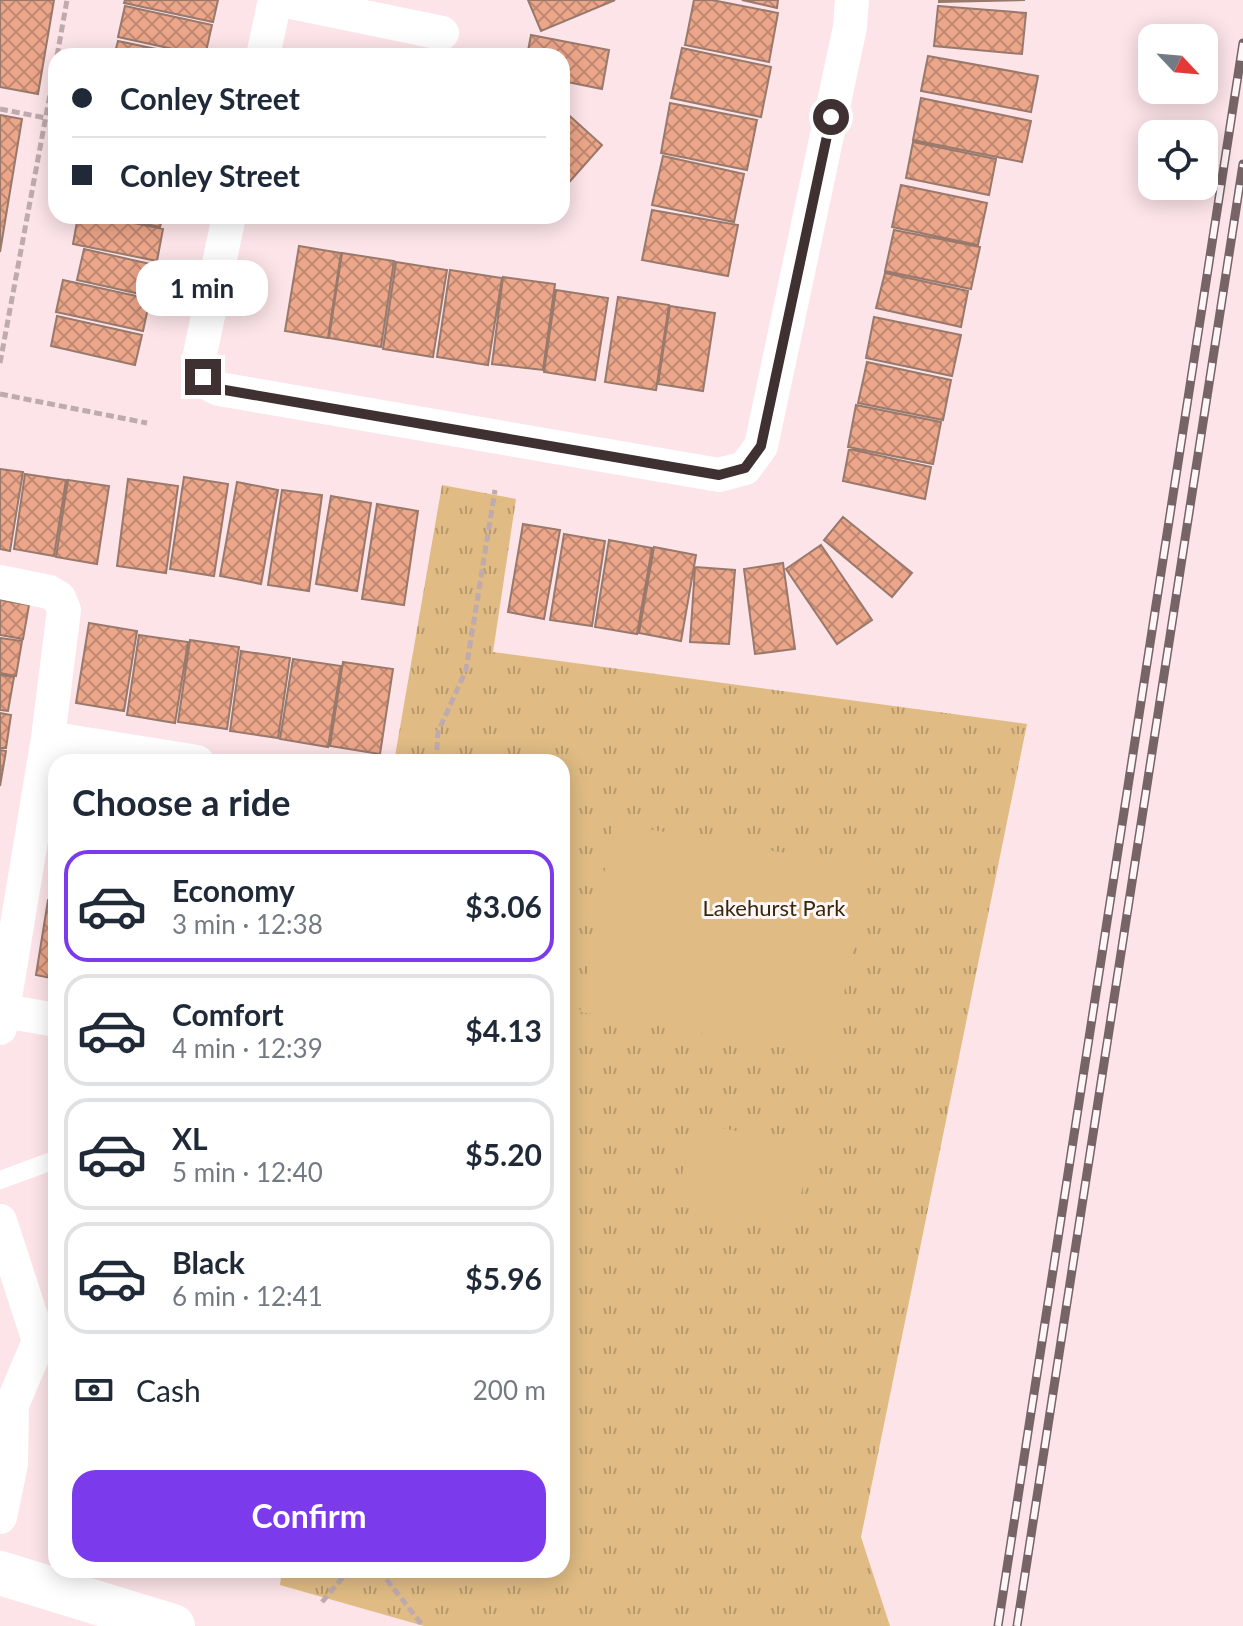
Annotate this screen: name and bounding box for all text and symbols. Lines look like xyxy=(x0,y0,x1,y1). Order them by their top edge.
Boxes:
north arrow xyxy=(1138,24,1218,104)
map controls xyxy=(1138,24,1218,200)
text: Conley Street xyxy=(120,80,300,116)
route start xyxy=(813,99,849,135)
button: locate xyxy=(1138,120,1218,200)
text: Conley Street xyxy=(120,157,300,193)
callout: 1 min xyxy=(137,261,269,317)
text: 1 min xyxy=(170,272,234,304)
route end xyxy=(185,359,221,395)
text: Choose a ride xyxy=(72,780,291,824)
icon: car xyxy=(76,870,148,942)
text: Economy xyxy=(172,872,295,908)
text: $3.06 xyxy=(465,888,542,924)
park label: Lakehurst Park xyxy=(703,894,846,921)
text: 3 min · 12:38 xyxy=(172,908,323,940)
icon: car xyxy=(76,994,148,1066)
text: Comfort xyxy=(172,996,284,1032)
text: $4.13 xyxy=(465,1012,542,1048)
text: 4 min · 12:39 xyxy=(172,1032,323,1064)
icon: car xyxy=(76,1118,148,1190)
text: XL xyxy=(172,1120,208,1156)
text: $5.20 xyxy=(465,1136,542,1172)
text: 5 min · 12:40 xyxy=(172,1156,323,1188)
icon: car xyxy=(76,1242,148,1314)
text: Black xyxy=(172,1244,245,1280)
text: $5.96 xyxy=(465,1260,542,1296)
text: 6 min · 12:41 xyxy=(172,1280,323,1312)
icon: cash xyxy=(72,1368,116,1412)
text: Cash xyxy=(136,1372,201,1408)
text: 200 m xyxy=(473,1374,546,1406)
button: Confirm xyxy=(72,1470,546,1562)

